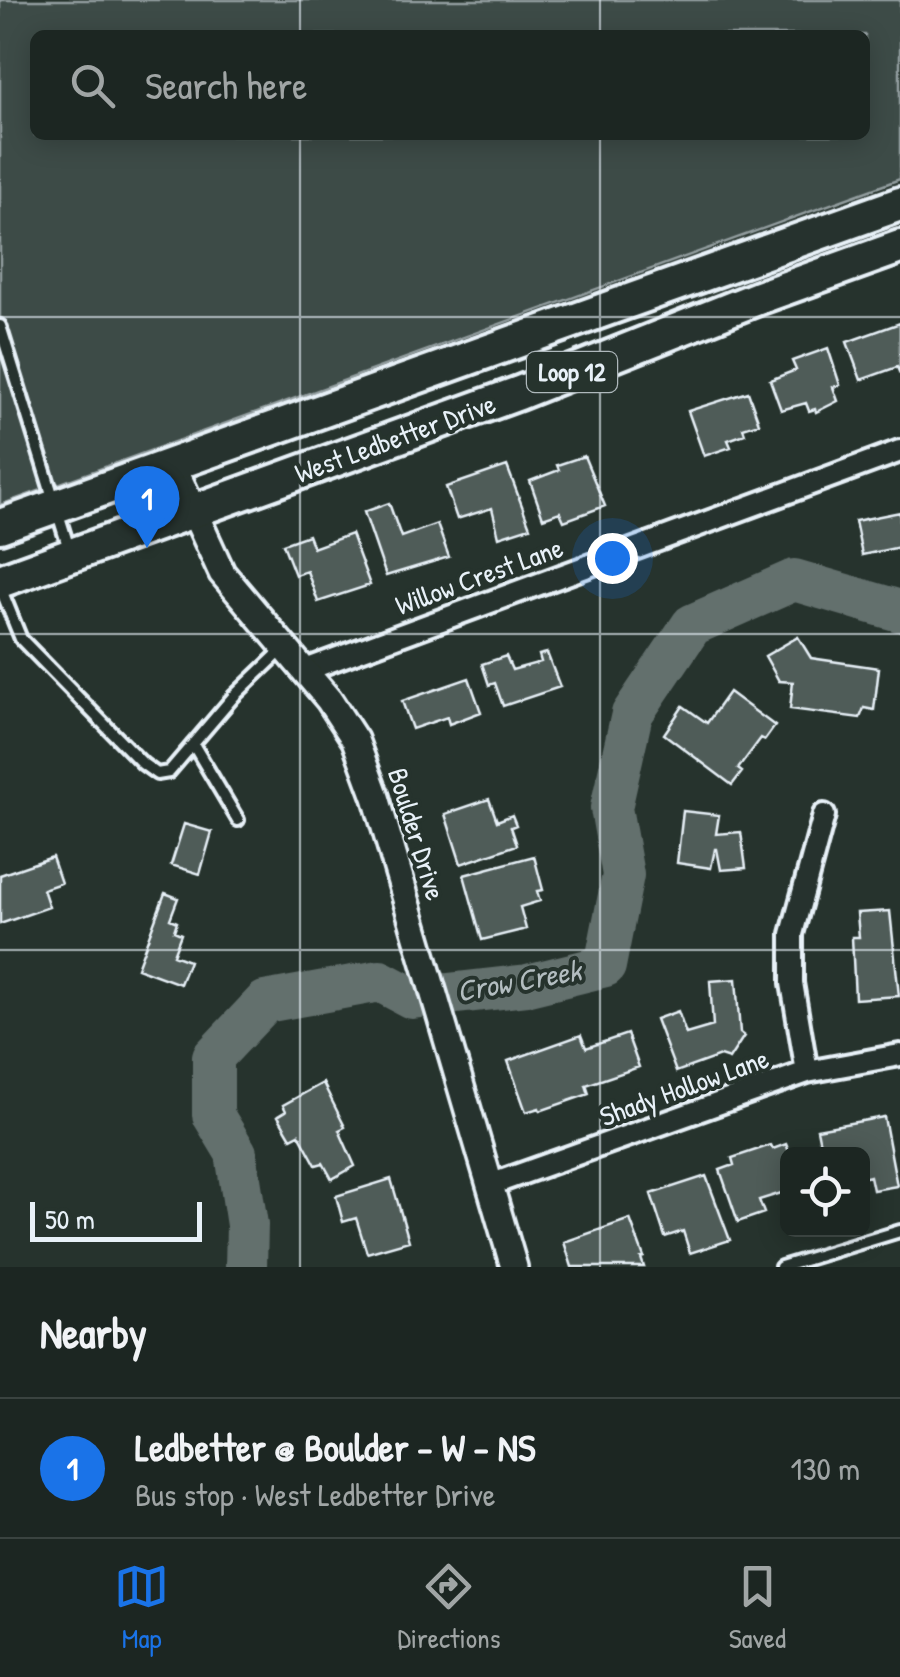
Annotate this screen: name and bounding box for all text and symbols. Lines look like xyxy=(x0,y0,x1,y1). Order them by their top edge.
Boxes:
search box xyxy=(30,30,870,140)
icon: search xyxy=(65,58,120,113)
text: Search here xyxy=(145,59,307,111)
road number: Loop 12 xyxy=(527,352,617,392)
street label: West Ledbetter Drive xyxy=(289,384,501,492)
pin: 1 xyxy=(114,466,180,548)
street label: Willow Crest Lane xyxy=(390,528,568,624)
your location xyxy=(587,533,638,584)
street label: Boulder Drive xyxy=(379,763,455,905)
water label: Crow Creek xyxy=(454,949,586,1011)
street label: Shady Hollow Lane xyxy=(594,1039,774,1135)
map controls xyxy=(780,1147,870,1237)
button: locate xyxy=(780,1147,870,1237)
scale bar xyxy=(30,1197,202,1242)
text: 50 m xyxy=(45,1200,95,1238)
text: Nearby xyxy=(40,1304,147,1361)
text: Ledbetter @ Boulder - W - NS xyxy=(135,1421,535,1473)
text: 1 xyxy=(67,1447,78,1490)
text: 130 m xyxy=(791,1447,860,1490)
text: Bus stop · West Ledbetter Drive xyxy=(135,1473,496,1516)
tab: Map xyxy=(114,1559,169,1657)
tab: Directions xyxy=(397,1559,500,1657)
tab: Saved xyxy=(729,1559,786,1657)

